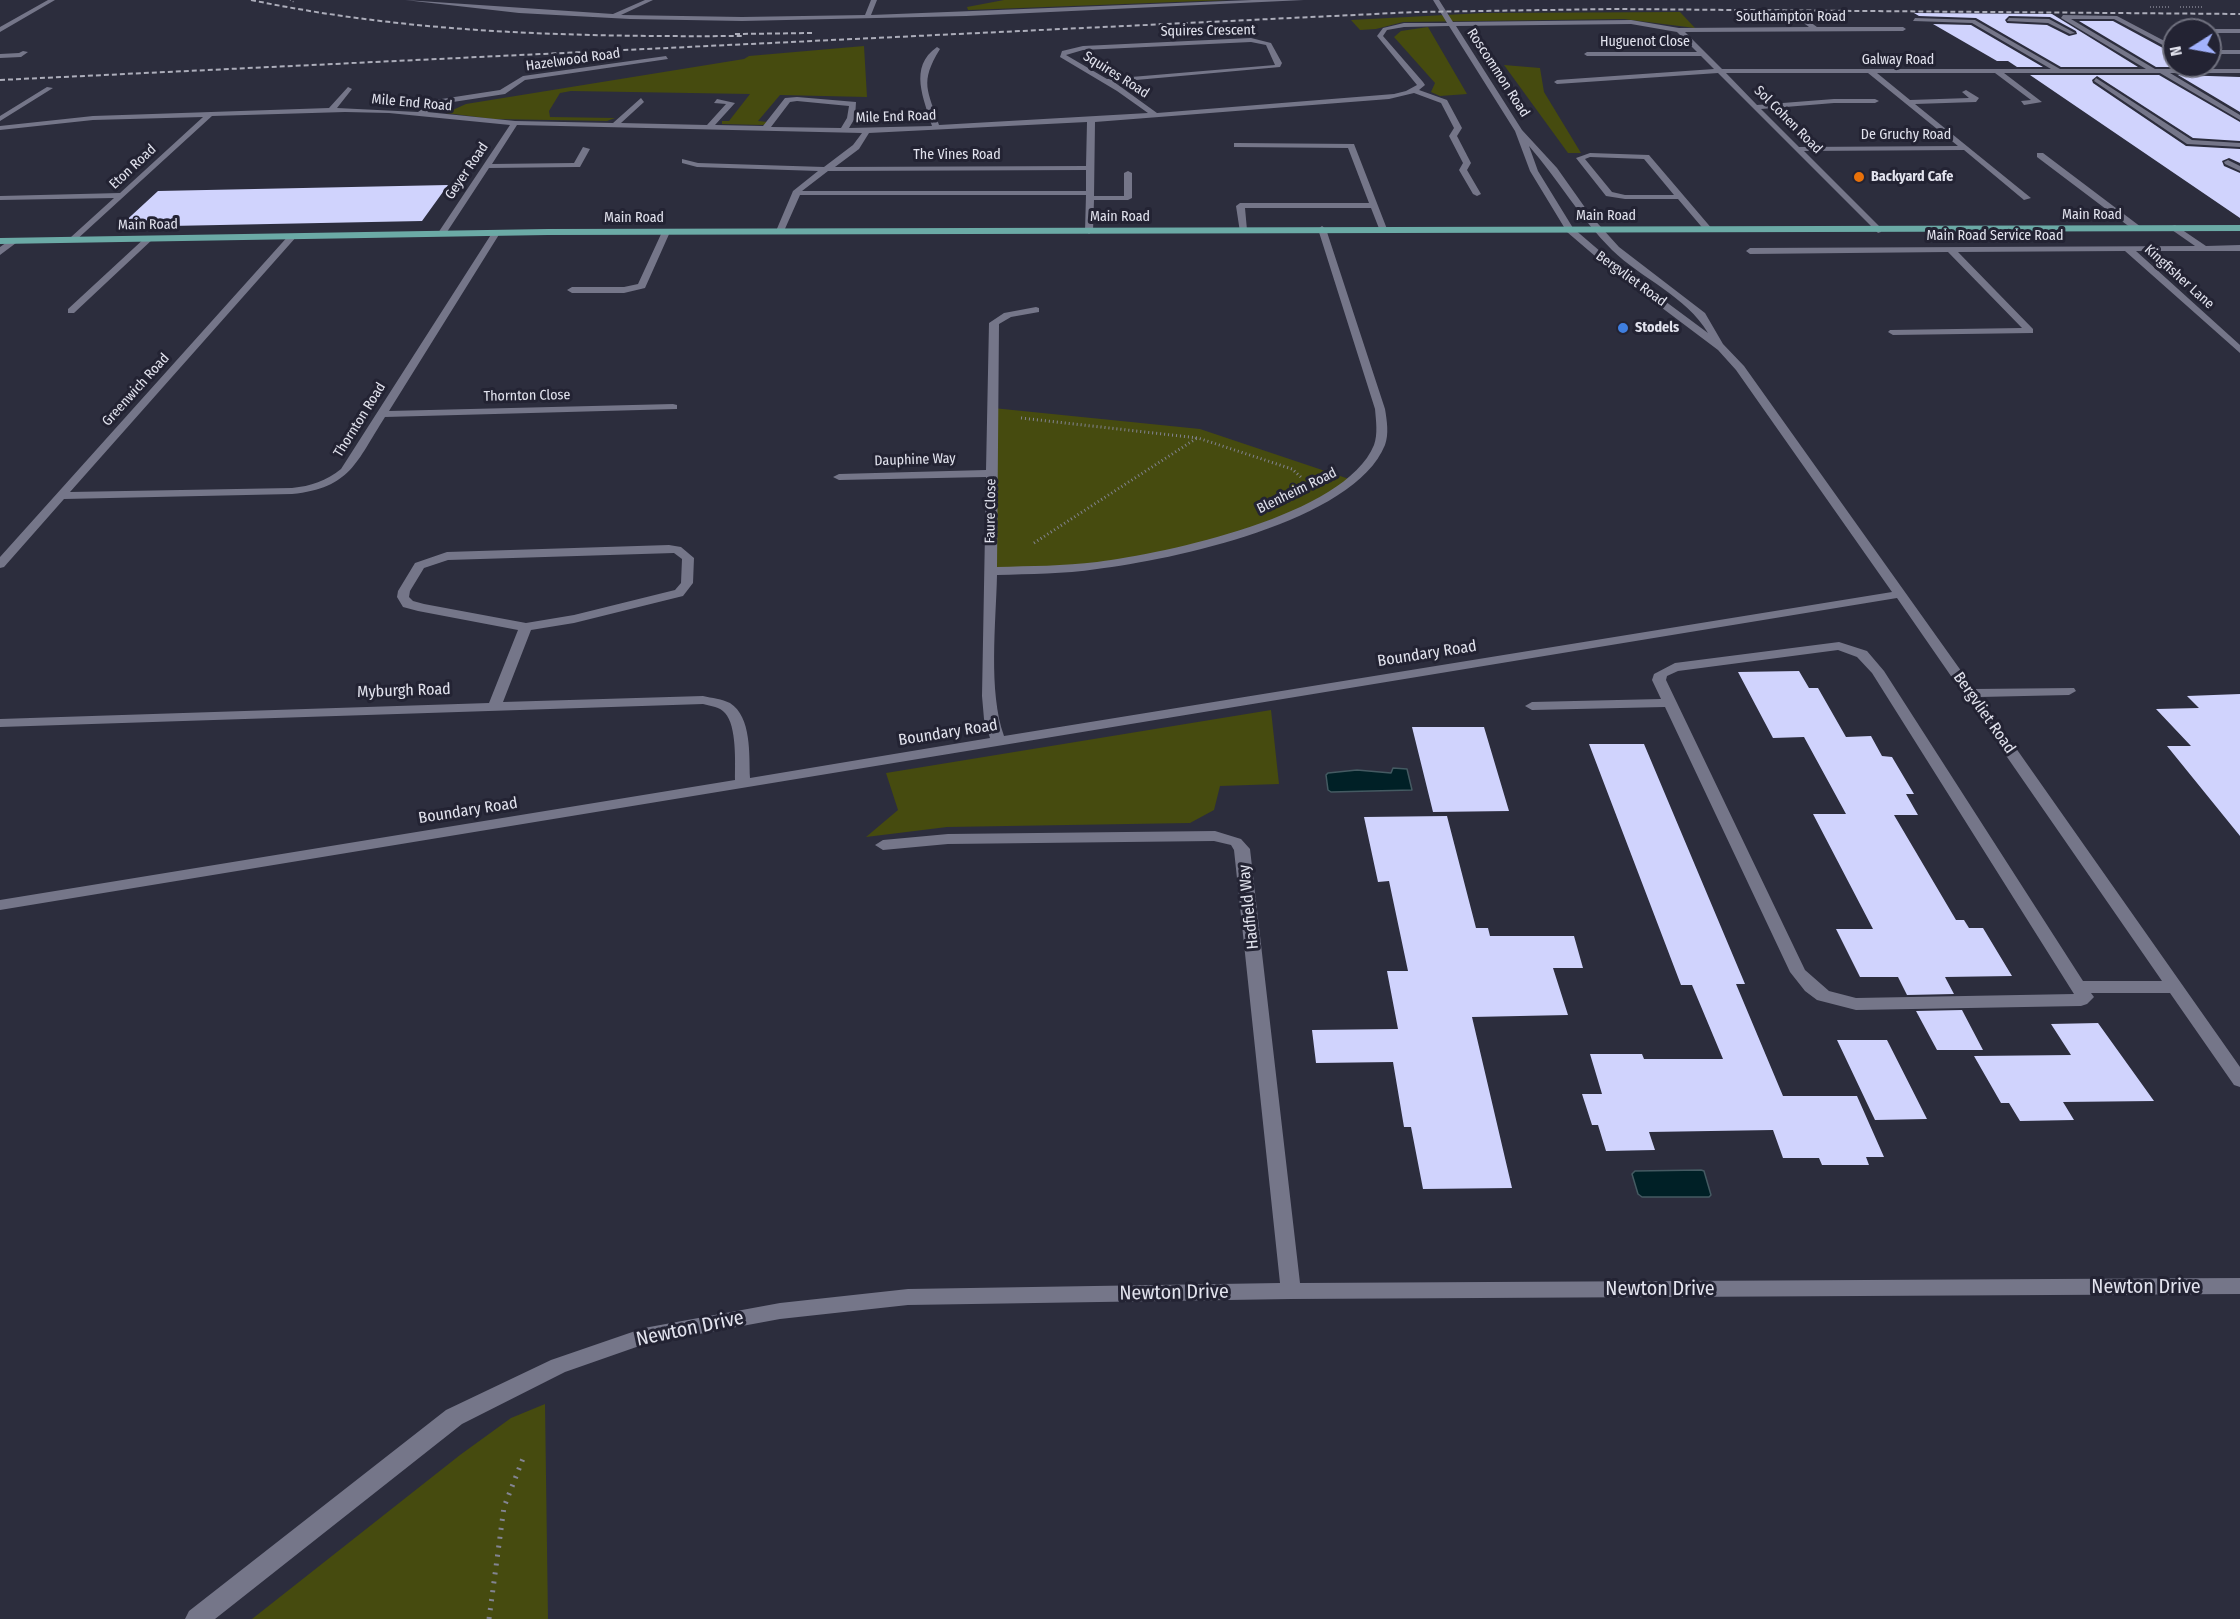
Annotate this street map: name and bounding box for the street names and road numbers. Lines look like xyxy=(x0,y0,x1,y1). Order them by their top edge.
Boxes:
street label: Southampton Road xyxy=(1736,9,1846,25)
street label: Squires Crescent xyxy=(1160,22,1256,40)
street label: Roscommon Road xyxy=(1463,25,1533,121)
street label: Huguenot Close xyxy=(1600,34,1690,50)
street label: Hazelwood Road xyxy=(525,45,621,75)
street label: Squires Road xyxy=(1080,48,1152,102)
street label: Galway Road xyxy=(1862,52,1934,68)
street label: Sol Cohen Road xyxy=(1750,82,1826,158)
street label: Mile End Road xyxy=(371,91,453,115)
street label: Mile End Road xyxy=(855,107,937,127)
street label: De Gruchy Road xyxy=(1861,127,1951,143)
street label: Geyer Road xyxy=(442,139,492,203)
street label: Eton Road xyxy=(106,141,160,193)
street label: The Vines Road xyxy=(913,147,1001,163)
street label: Main Road xyxy=(2062,207,2122,223)
street label: Main Road xyxy=(1576,208,1636,224)
street label: Main Road xyxy=(1090,209,1150,225)
street label: Main Road xyxy=(604,210,664,226)
street label: Main Road xyxy=(118,216,178,234)
street label: Main Road Service Road xyxy=(1927,228,2063,244)
street label: Kingfisher Lane xyxy=(2141,241,2217,313)
street label: Bergvliet Road xyxy=(1592,248,1670,310)
street label: Greenwich Road xyxy=(99,350,173,430)
street label: Thornton Road xyxy=(330,380,390,460)
street label: Thornton Close xyxy=(483,387,571,405)
street label: Dauphine Way xyxy=(874,450,956,470)
street label: Blenheim Road xyxy=(1254,464,1340,518)
street label: Faure Close xyxy=(982,478,1000,544)
street label: Boundary Road xyxy=(1376,637,1478,671)
street label: Bergvliet Road xyxy=(1949,669,2019,757)
street label: Myburgh Road xyxy=(357,680,451,702)
street label: Boundary Road xyxy=(897,716,999,750)
street label: Boundary Road xyxy=(417,794,519,828)
street label: Hadfield Way xyxy=(1235,864,1263,950)
street label: Newton Drive xyxy=(2091,1275,2201,1299)
street label: Newton Drive xyxy=(1605,1277,1715,1301)
street label: Newton Drive xyxy=(1119,1280,1229,1306)
street label: Newton Drive xyxy=(634,1306,746,1352)

